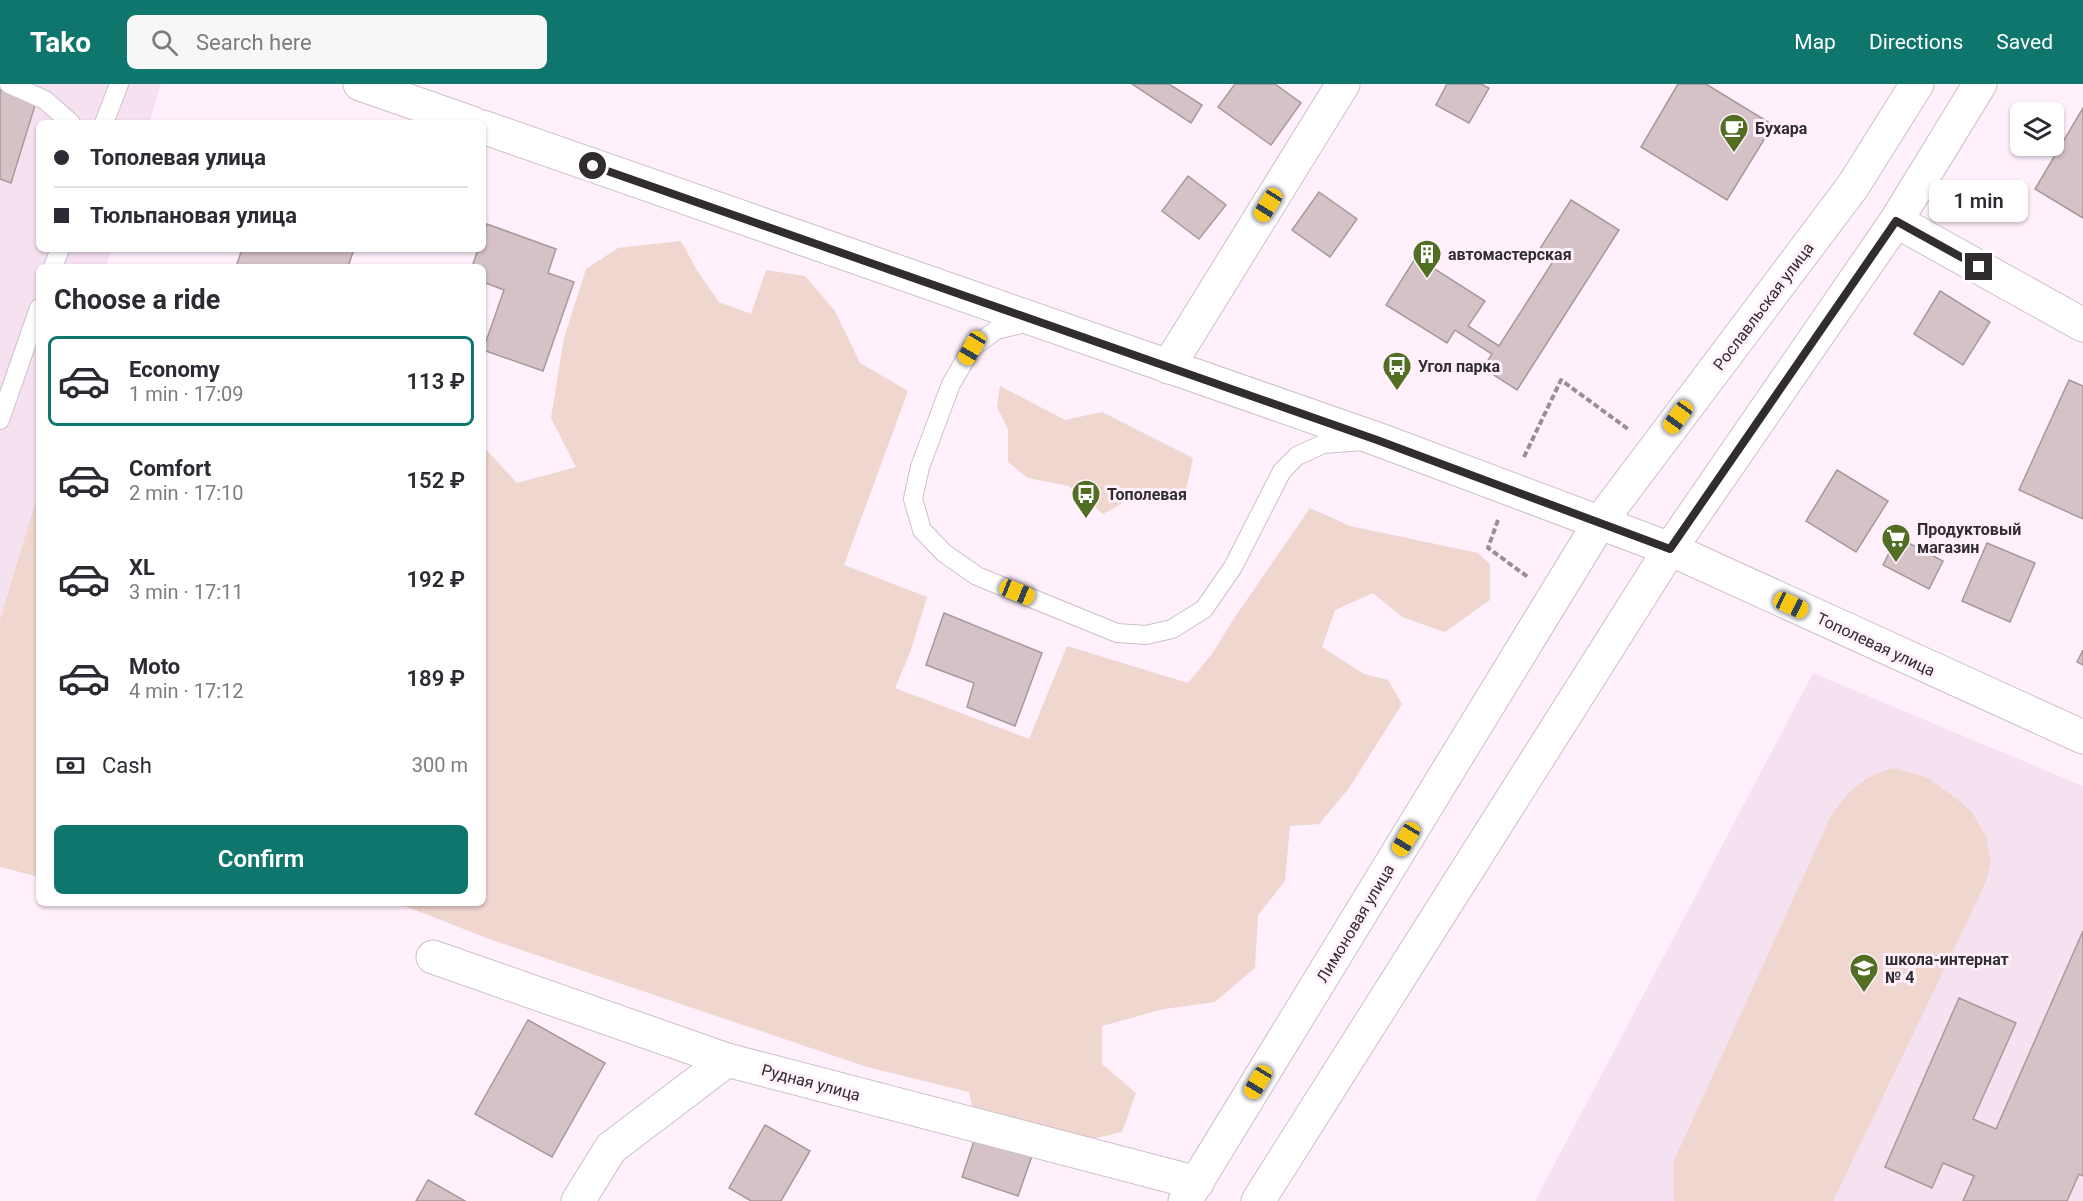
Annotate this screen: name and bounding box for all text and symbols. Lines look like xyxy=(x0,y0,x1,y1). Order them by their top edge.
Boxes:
search box xyxy=(127,15,547,69)
text: Tako xyxy=(30,26,91,59)
icon: search xyxy=(148,26,181,59)
text: Search here xyxy=(196,30,312,55)
text: Map xyxy=(1794,30,1836,54)
text: Directions xyxy=(1869,30,1963,54)
text: Saved xyxy=(1996,30,2053,54)
map controls xyxy=(2010,102,2064,156)
button: layers xyxy=(2010,102,2064,156)
cafe icon: Бухара xyxy=(1718,112,1750,154)
place label: Бухара xyxy=(1755,119,1808,138)
text: Тополевая улица xyxy=(90,145,266,170)
route start xyxy=(579,152,606,179)
callout: 1 min xyxy=(1930,180,2028,222)
car xyxy=(1251,185,1285,225)
text: 1 min xyxy=(1953,189,2004,213)
text: Тюльпановая улица xyxy=(90,203,297,228)
building icon: автомастерская xyxy=(1411,238,1443,280)
street label: Рославльская улица xyxy=(1709,239,1818,374)
place label: автомастерская xyxy=(1448,245,1572,264)
route end xyxy=(1965,253,1992,280)
text: Choose a ride xyxy=(54,284,220,316)
car xyxy=(955,328,989,368)
bus stop icon: Угол парка xyxy=(1381,350,1413,392)
icon: car xyxy=(57,354,111,408)
text: Economy xyxy=(129,357,220,382)
place label: Угол парка xyxy=(1418,357,1501,376)
text: 113 ₽ xyxy=(407,369,465,394)
text: 1 min · 17:09 xyxy=(129,382,244,406)
car xyxy=(1660,397,1696,437)
icon: car xyxy=(57,453,111,507)
text: Comfort xyxy=(129,456,211,481)
text: 152 ₽ xyxy=(407,468,465,493)
bus stop icon: Тополевая xyxy=(1070,478,1102,520)
text: 2 min · 17:10 xyxy=(129,481,244,505)
place label: Тополевая xyxy=(1107,485,1187,504)
place label: Продуктовый магазин xyxy=(1917,520,2021,557)
supermarket icon: Продуктовый магазин xyxy=(1880,522,1912,564)
icon: car xyxy=(57,552,111,606)
text: XL xyxy=(129,555,155,580)
text: 192 ₽ xyxy=(407,567,465,592)
car xyxy=(997,577,1037,607)
text: 3 min · 17:11 xyxy=(129,580,244,604)
car xyxy=(1771,589,1811,621)
street label: Тополевая улица xyxy=(1814,609,1938,680)
icon: car xyxy=(57,651,111,705)
text: Moto xyxy=(129,654,180,679)
text: 189 ₽ xyxy=(407,666,465,691)
text: 4 min · 17:12 xyxy=(129,679,244,703)
icon: cash xyxy=(54,749,87,782)
text: Cash xyxy=(102,753,152,778)
text: 300 m xyxy=(412,753,468,777)
car xyxy=(1389,819,1423,859)
button: Confirm xyxy=(54,825,468,894)
street label: Лимоновая улица xyxy=(1313,861,1398,986)
place label: школа-интернат № 4 xyxy=(1885,950,2009,987)
school or university icon: школа-интернат № 4 xyxy=(1848,952,1880,994)
street label: Рудная улица xyxy=(759,1060,862,1105)
car xyxy=(1241,1062,1275,1102)

